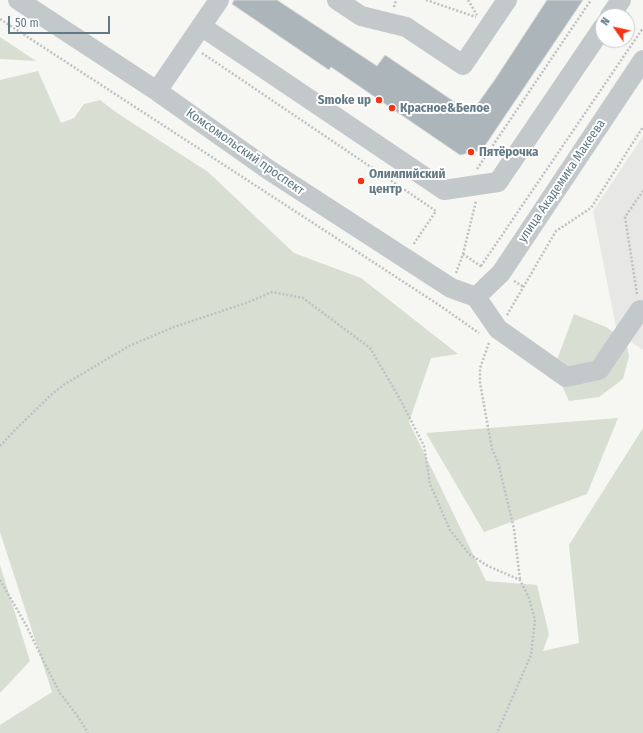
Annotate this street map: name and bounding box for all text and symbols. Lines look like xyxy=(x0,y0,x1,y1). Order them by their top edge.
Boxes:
scale bar xyxy=(10,8,112,34)
north arrow xyxy=(595,8,635,48)
text: N xyxy=(598,15,613,28)
text: 50 m xyxy=(15,16,39,30)
place label: Smoke up xyxy=(318,92,371,108)
marker: Smoke up xyxy=(374,95,384,105)
place label: Красное&Белое xyxy=(400,100,490,116)
marker: Красное&Белое xyxy=(387,103,397,113)
street label: Комсомольский проспект xyxy=(183,105,307,199)
street label: улица Академика Макеева xyxy=(515,116,609,246)
place label: Пятёрочка xyxy=(479,144,539,160)
marker: Пятёрочка xyxy=(466,147,476,157)
place label: Олимпийский центр xyxy=(369,166,446,197)
marker: Олимпийский центр xyxy=(356,176,366,186)

